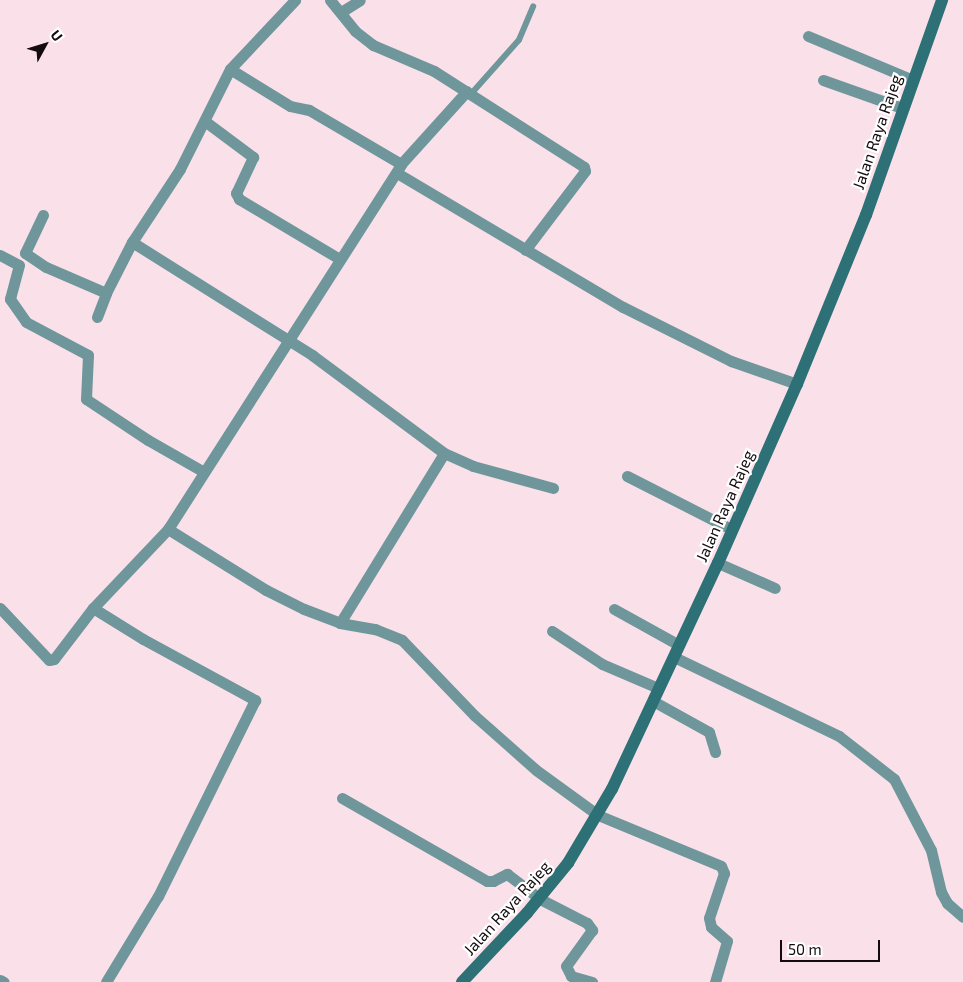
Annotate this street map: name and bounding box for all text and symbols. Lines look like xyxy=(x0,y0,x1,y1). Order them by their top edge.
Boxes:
north arrow xyxy=(20,20,70,70)
text: U xyxy=(47,26,67,44)
street label: Jalan Raya Rajeg xyxy=(848,72,906,192)
street label: Jalan Raya Rajeg xyxy=(692,447,758,565)
street label: Jalan Raya Rajeg xyxy=(460,857,554,959)
scale bar xyxy=(783,930,883,962)
text: 50 m xyxy=(788,940,822,958)

